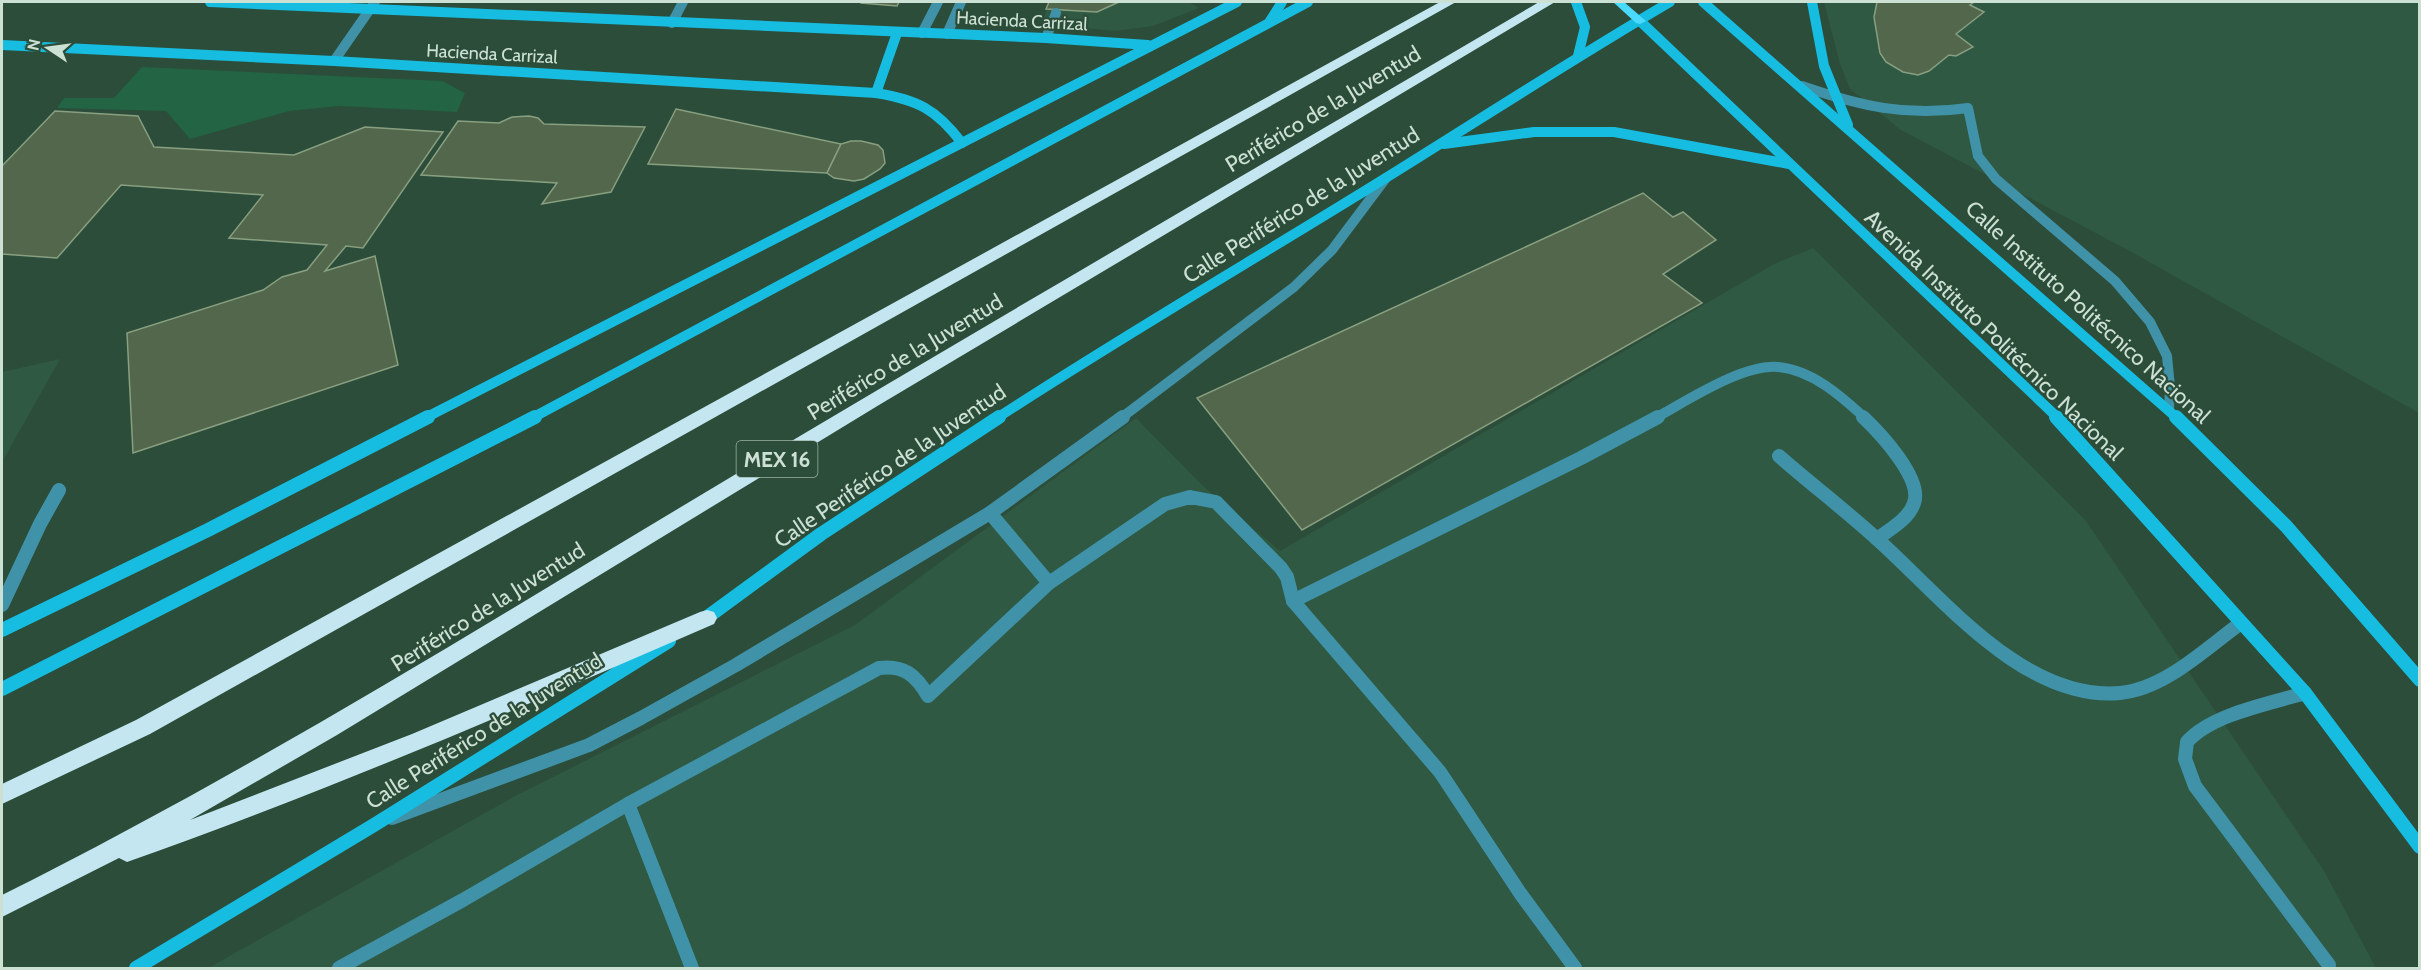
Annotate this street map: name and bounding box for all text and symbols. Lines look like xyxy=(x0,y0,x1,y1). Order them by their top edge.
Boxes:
street label: Hacienda Carrizal xyxy=(956,7,1089,35)
north arrow xyxy=(18,18,78,78)
text: N xyxy=(23,37,44,52)
street label: Hacienda Carrizal xyxy=(426,40,559,68)
street label: Periférico de la Juventud xyxy=(1220,40,1426,178)
street label: Calle Periférico de la Juventud xyxy=(1178,121,1424,289)
street label: Calle Instituto Politécnico Nacional xyxy=(1960,195,2217,430)
street label: Avenida Instituto Politécnico Nacional xyxy=(1859,204,2129,466)
street label: Periférico de la Juventud xyxy=(802,288,1008,426)
street label: Calle Periférico de la Juventud xyxy=(769,378,1011,554)
road number: MEX 16 xyxy=(736,441,818,477)
street label: Periférico de la Juventud xyxy=(386,536,590,678)
street label: Calle Periférico de la Juventud xyxy=(361,647,607,815)

